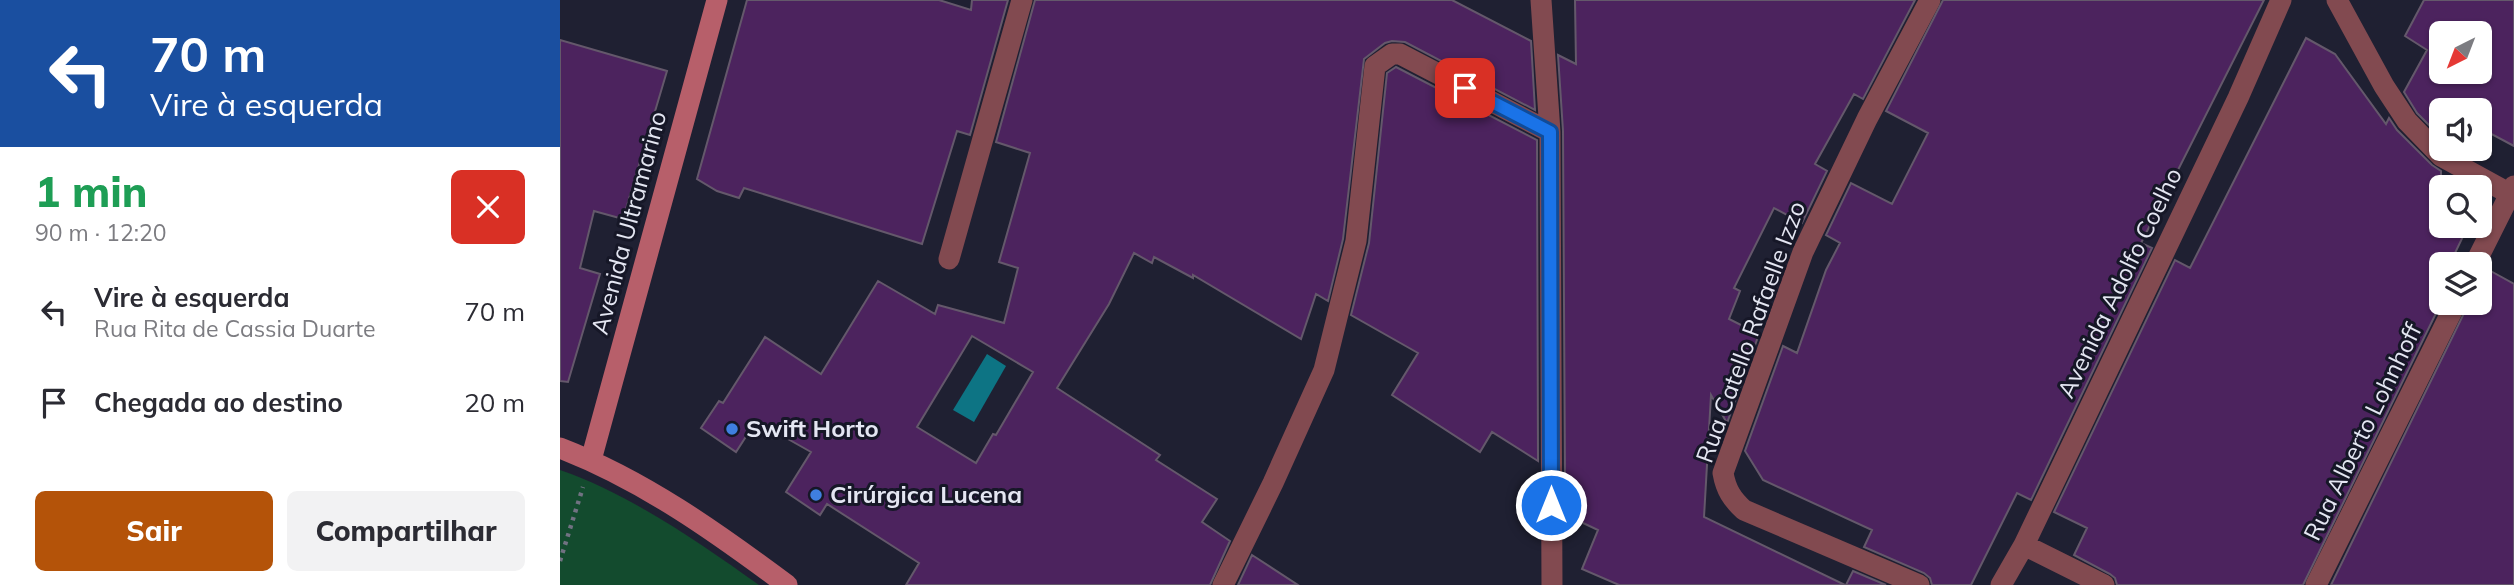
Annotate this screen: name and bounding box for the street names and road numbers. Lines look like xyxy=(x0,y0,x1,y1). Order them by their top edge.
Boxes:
street label: Avenida Ultramarino xyxy=(584,108,672,338)
street label: Avenida Adolfo Coelho xyxy=(2050,163,2188,403)
street label: Rua Catello Rafaelle Izzo xyxy=(1689,197,1811,466)
street label: Rua Alberto Lohnhoff xyxy=(2296,317,2428,545)

